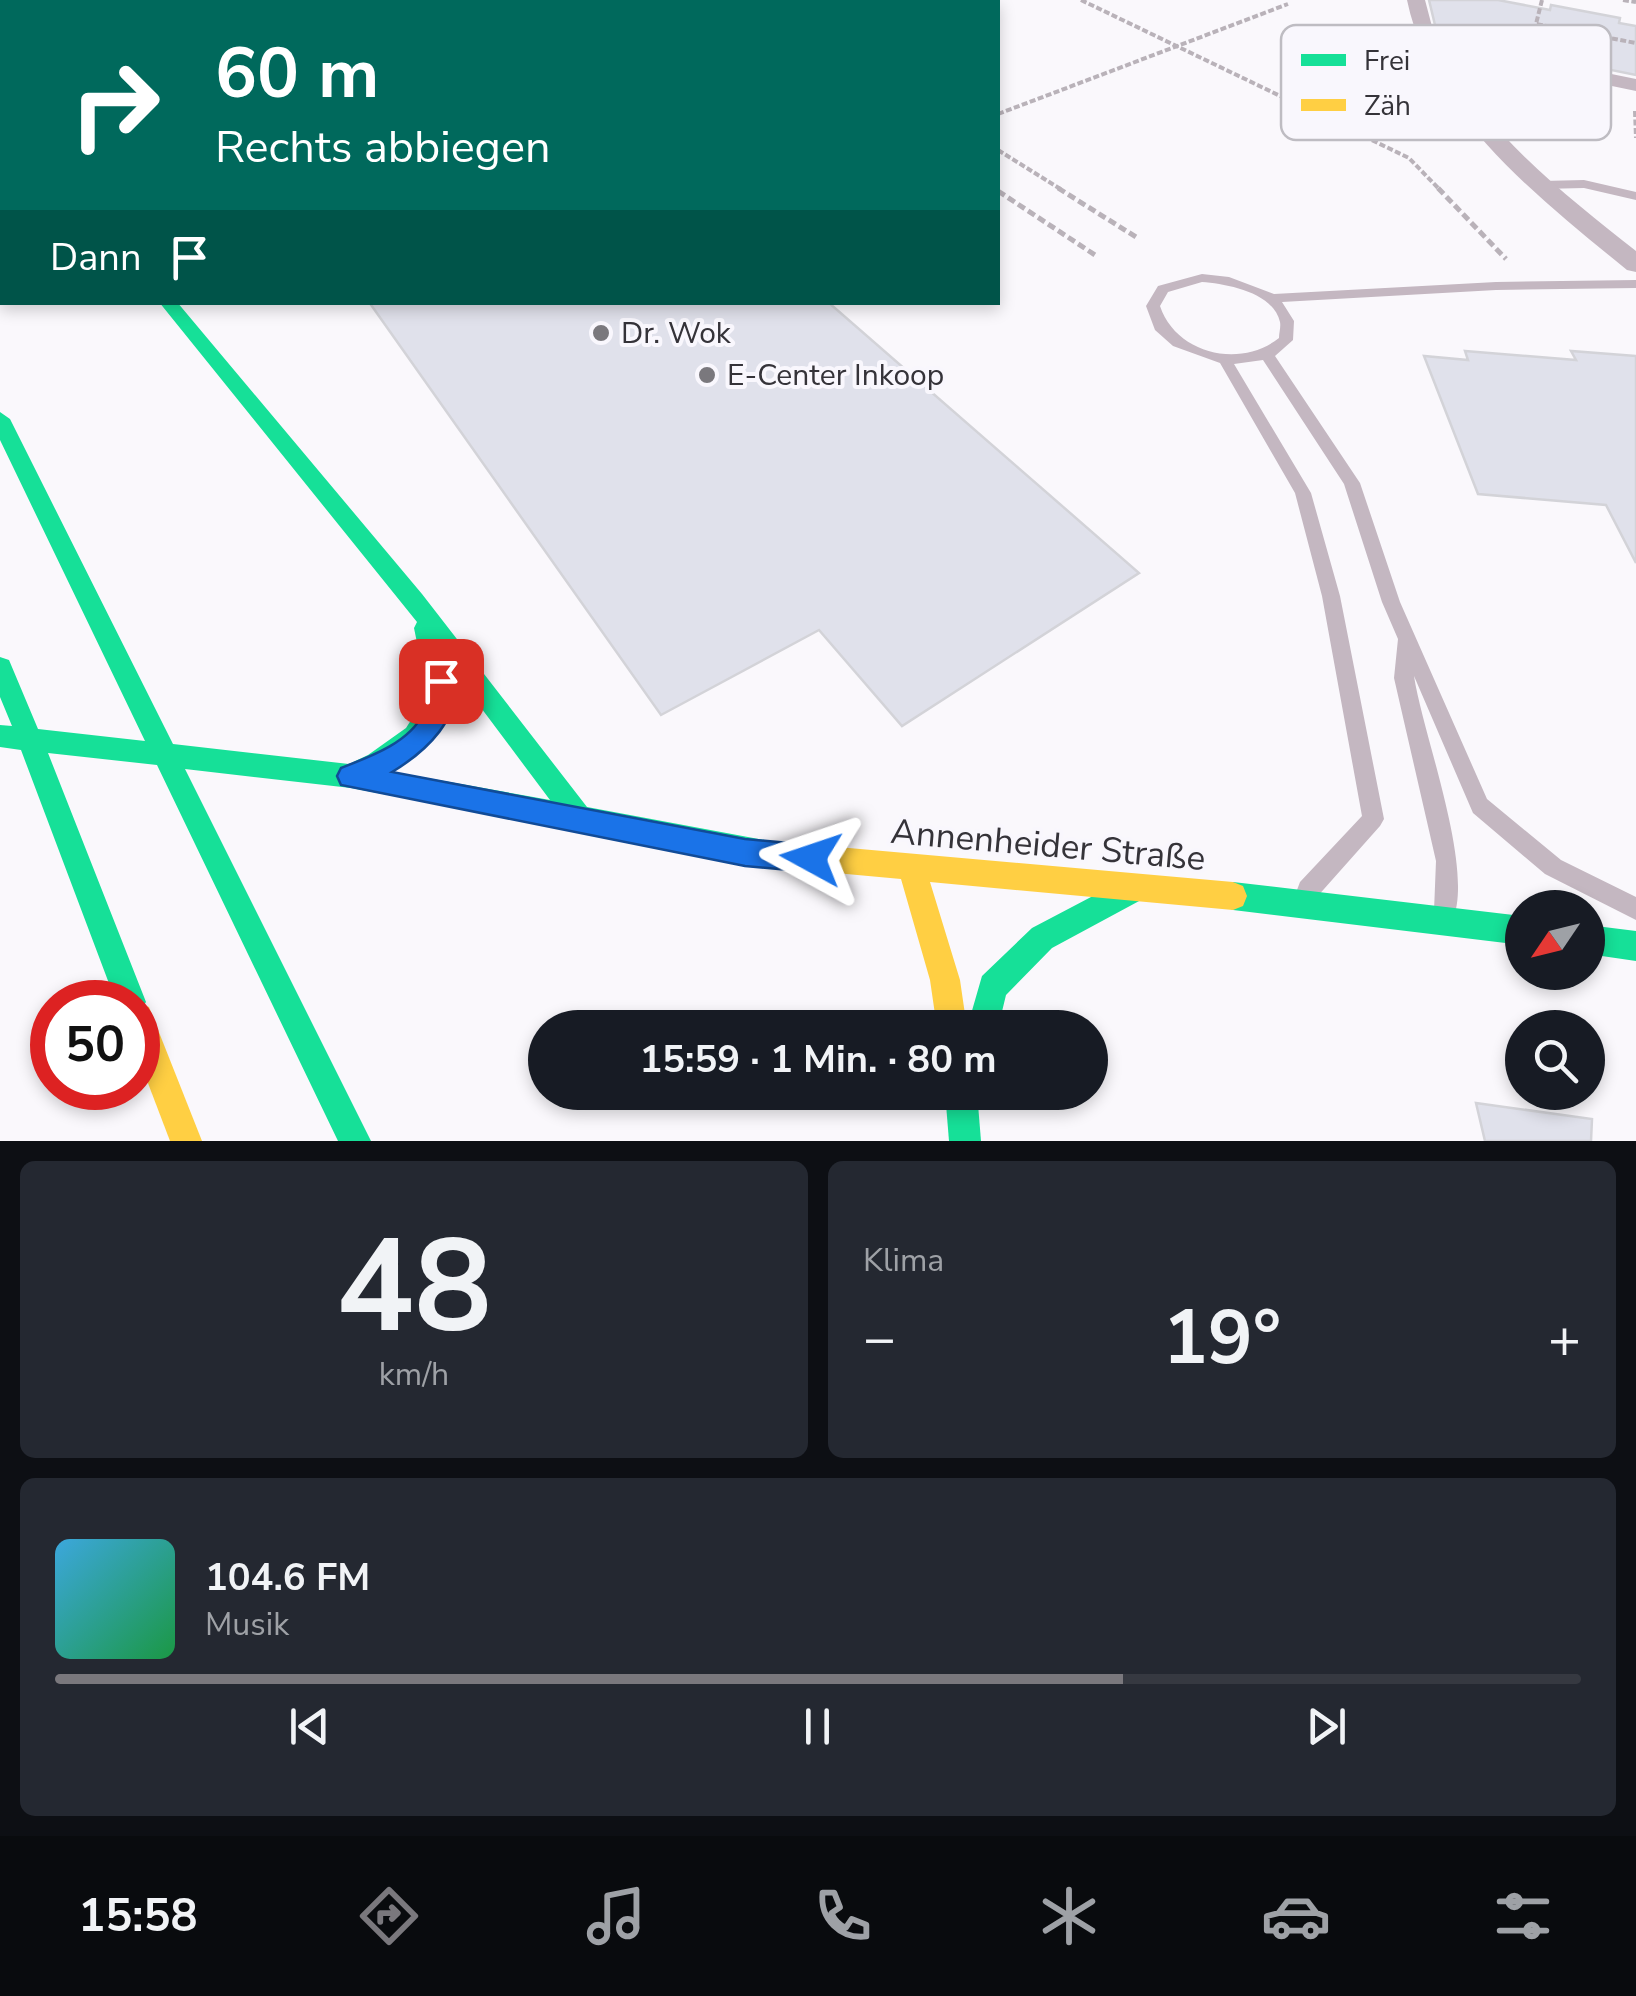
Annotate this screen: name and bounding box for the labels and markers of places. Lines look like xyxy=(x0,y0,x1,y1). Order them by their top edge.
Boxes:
place label: Dr. Wok xyxy=(621,313,732,354)
marker: Dr. Wok xyxy=(590,322,612,344)
place label: E-Center Inkoop xyxy=(727,355,944,396)
marker: E-Center Inkoop xyxy=(696,364,718,386)
pin xyxy=(399,639,484,724)

